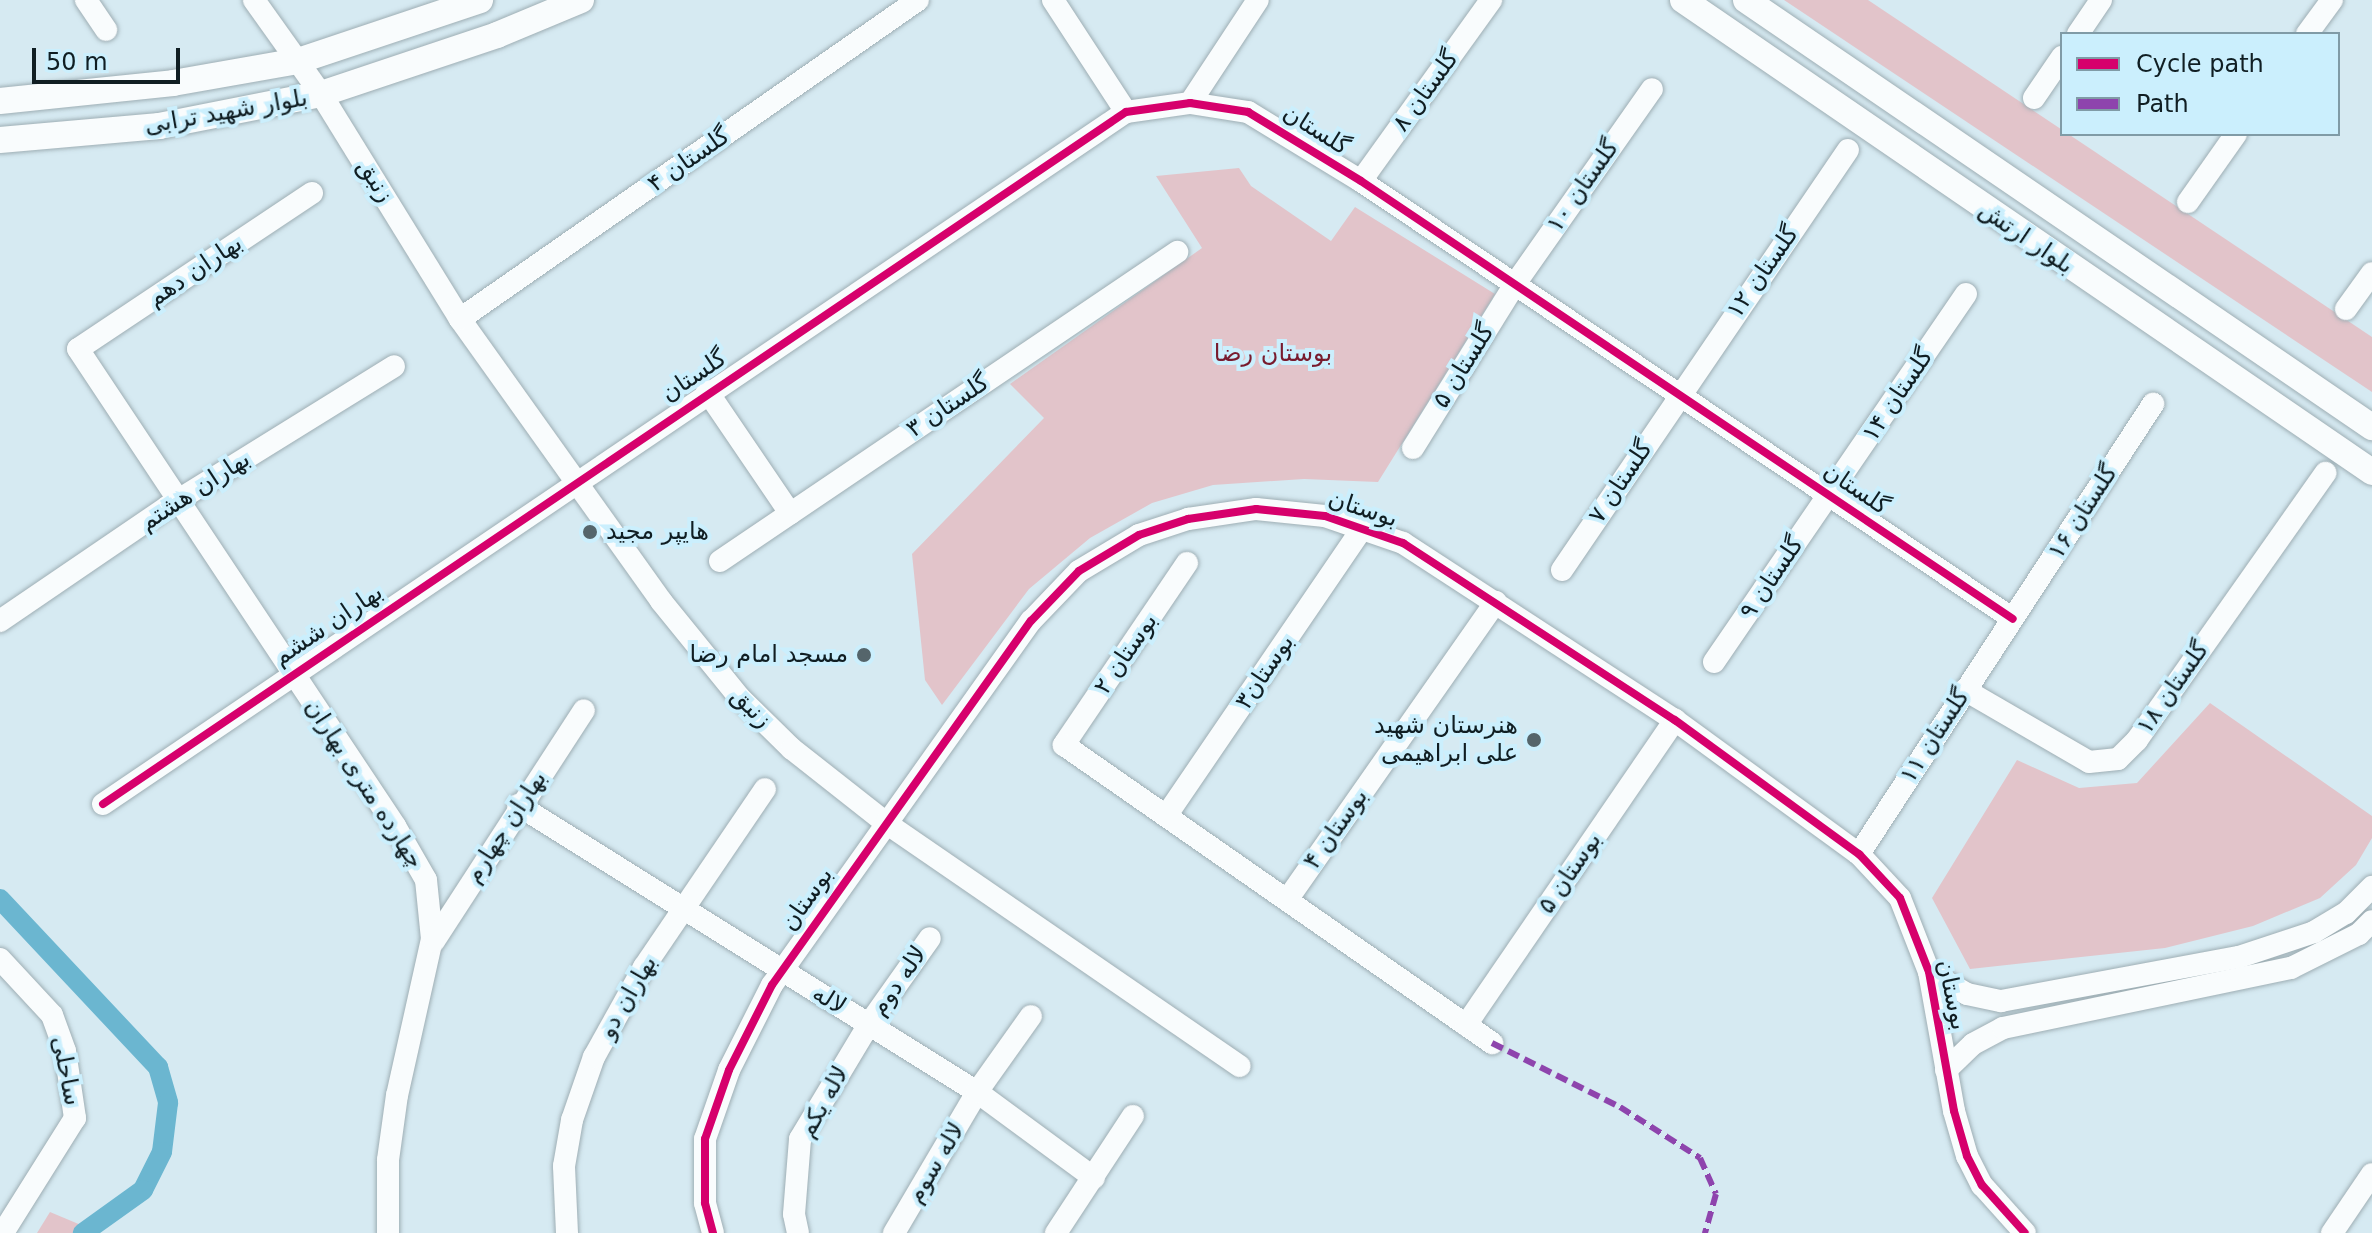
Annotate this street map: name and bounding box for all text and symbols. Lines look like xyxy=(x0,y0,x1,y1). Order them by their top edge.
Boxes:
scale bar xyxy=(36,32,184,82)
legend xyxy=(2060,32,2340,136)
street label: گلستان ۸ xyxy=(1387,45,1465,137)
text: 50 m xyxy=(46,48,108,76)
text: Cycle path xyxy=(2136,50,2264,78)
street label: بلوار شهید ترابی xyxy=(142,84,310,140)
text: Path xyxy=(2136,90,2189,118)
street label: گلستان xyxy=(1277,98,1355,162)
street label: گلستان ۴ xyxy=(642,121,736,199)
street label: گلستان ۱۰ xyxy=(1541,134,1625,238)
street label: زنبق xyxy=(351,154,399,208)
street label: بلوار ارتش xyxy=(1973,196,2079,280)
street label: گلستان ۱۲ xyxy=(1721,220,1805,324)
street label: بهاران دهم xyxy=(142,229,248,313)
street label: گلستان ۵ xyxy=(1427,319,1501,413)
park label: بوستان رضا xyxy=(1214,340,1332,368)
street label: گلستان ۱۴ xyxy=(1856,343,1940,447)
street label: گلستان xyxy=(656,344,732,408)
street label: گلستان ۳ xyxy=(901,368,995,444)
street label: گلستان ۷ xyxy=(1583,435,1659,529)
street label: بهاران هشتم xyxy=(134,445,256,537)
street label: گلستان xyxy=(1818,457,1894,521)
street label: گلستان ۱۶ xyxy=(2042,460,2124,564)
street label: بوستان xyxy=(1325,484,1401,534)
place label: هایپر مجید xyxy=(606,518,709,546)
marker: هایپر مجید xyxy=(581,523,599,541)
street label: گلستان ۹ xyxy=(1734,531,1810,625)
street label: بهاران ششم xyxy=(268,578,388,672)
street label: بوستان ۲ xyxy=(1088,608,1164,700)
street label: بوستان۳ xyxy=(1230,629,1300,715)
street label: گلستان ۱۸ xyxy=(2131,636,2215,740)
place label: مسجد امام رضا xyxy=(689,641,848,669)
marker: مسجد امام رضا xyxy=(855,646,873,664)
street label: زنبق xyxy=(725,682,777,734)
street label: گلستان ۱۱ xyxy=(1894,684,1976,788)
street label: چهارده متری بهاران xyxy=(298,694,430,874)
place label: هنرستان شهید علی ابراهیمی xyxy=(1374,712,1518,768)
marker: هنرستان شهید علی ابراهیمی xyxy=(1525,731,1543,749)
street label: بهاران چهارم xyxy=(459,765,553,889)
street label: بوستان ۴ xyxy=(1298,783,1374,875)
street label: بوستان ۵ xyxy=(1532,827,1608,919)
street label: بوستان xyxy=(775,862,839,936)
street label: لاله دوم xyxy=(865,941,933,1021)
street label: بهاران دو xyxy=(593,950,663,1044)
street label: بوستان xyxy=(1930,957,1974,1033)
street label: لاله xyxy=(807,979,851,1021)
street label: ساحلی xyxy=(45,1034,87,1108)
street label: لاله یکم xyxy=(793,1061,855,1143)
street label: لاله سوم xyxy=(901,1117,971,1209)

